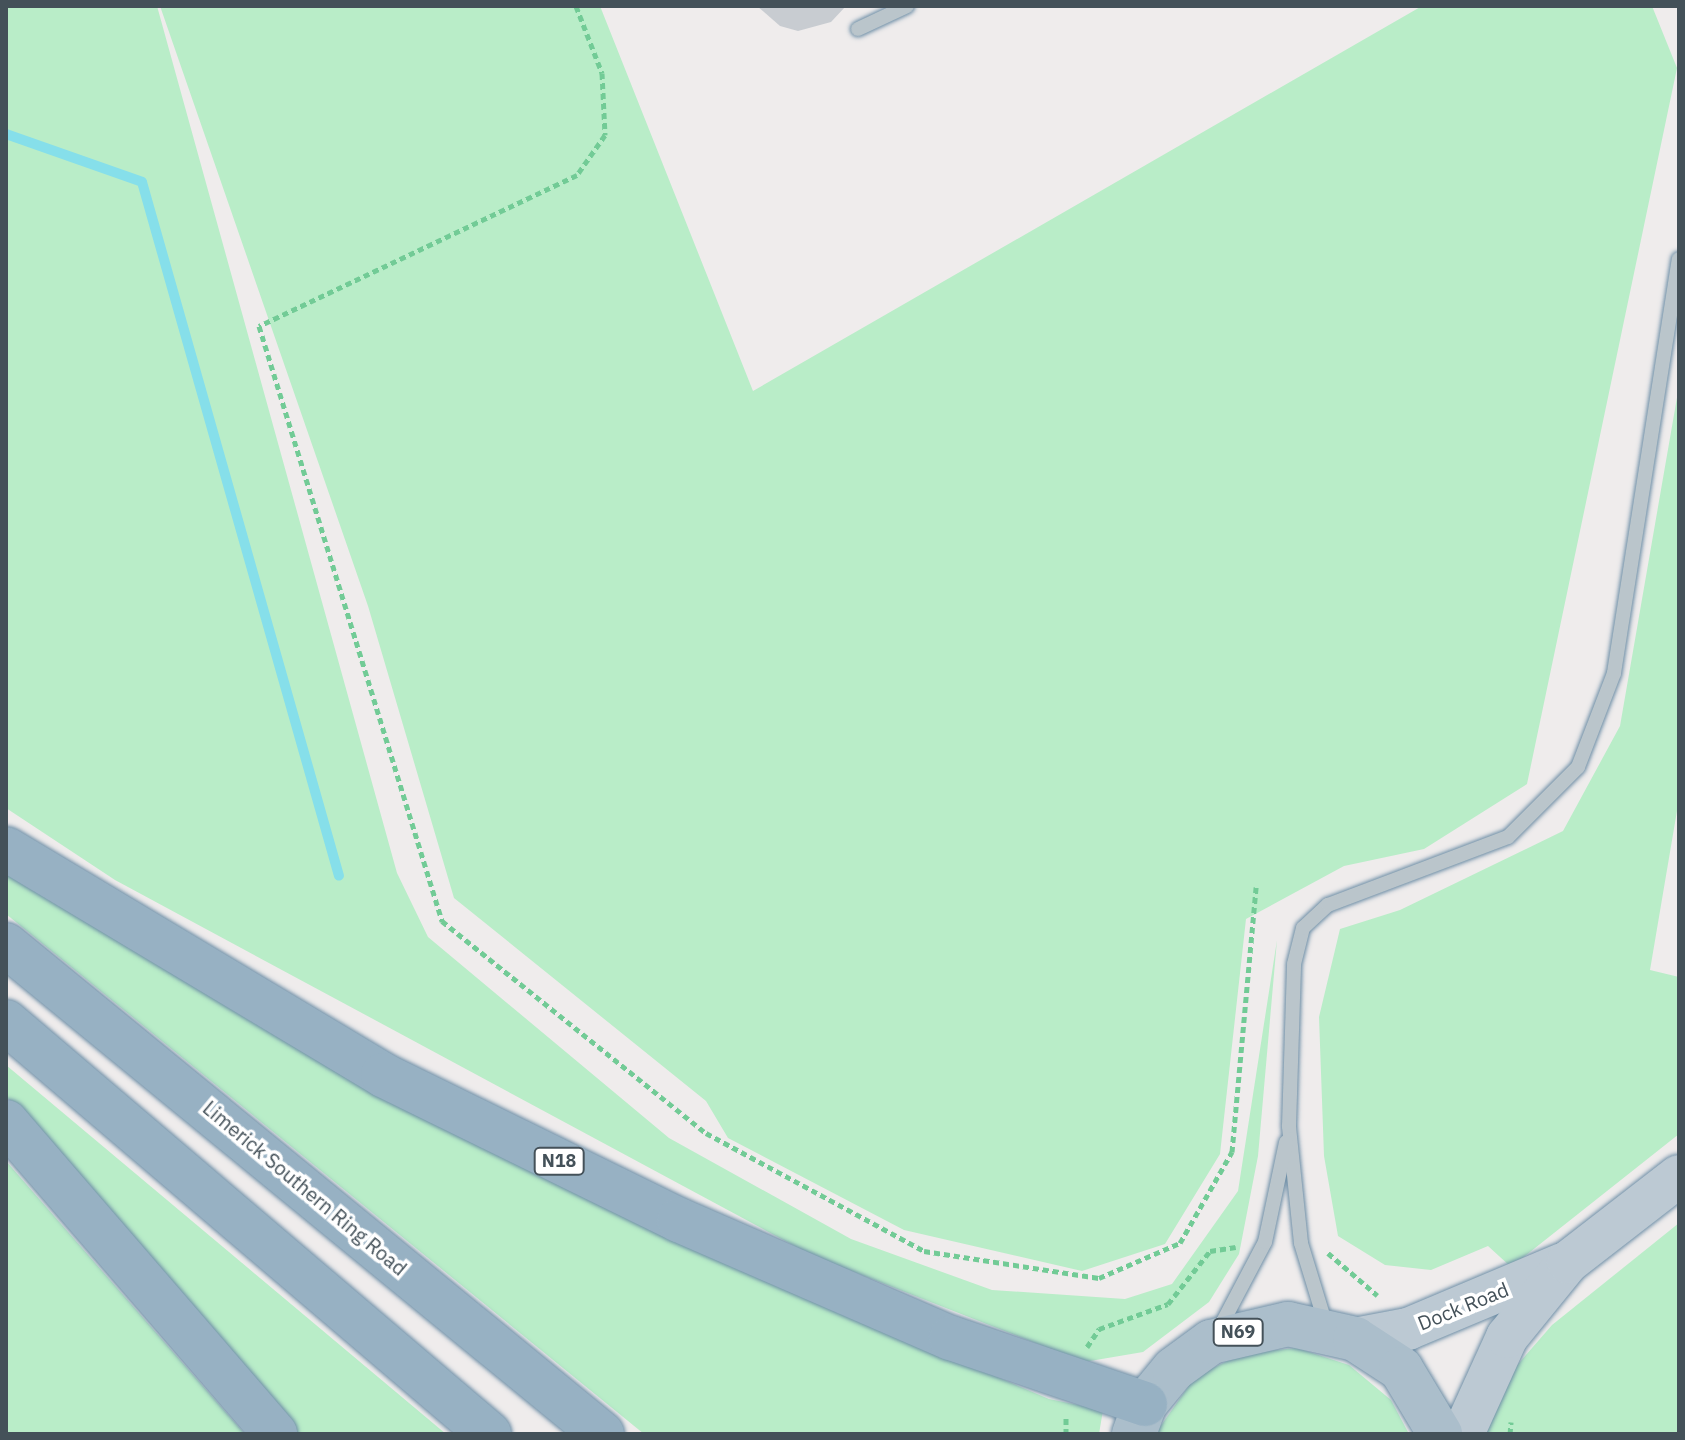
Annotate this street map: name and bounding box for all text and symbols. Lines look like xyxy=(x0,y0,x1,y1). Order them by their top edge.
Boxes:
street label: Limerick Southern Ring Road xyxy=(198,1096,412,1280)
road number: N18 xyxy=(533,1147,585,1175)
street label: Dock Road xyxy=(1414,1277,1512,1335)
road number: N69 xyxy=(1212,1318,1264,1346)

